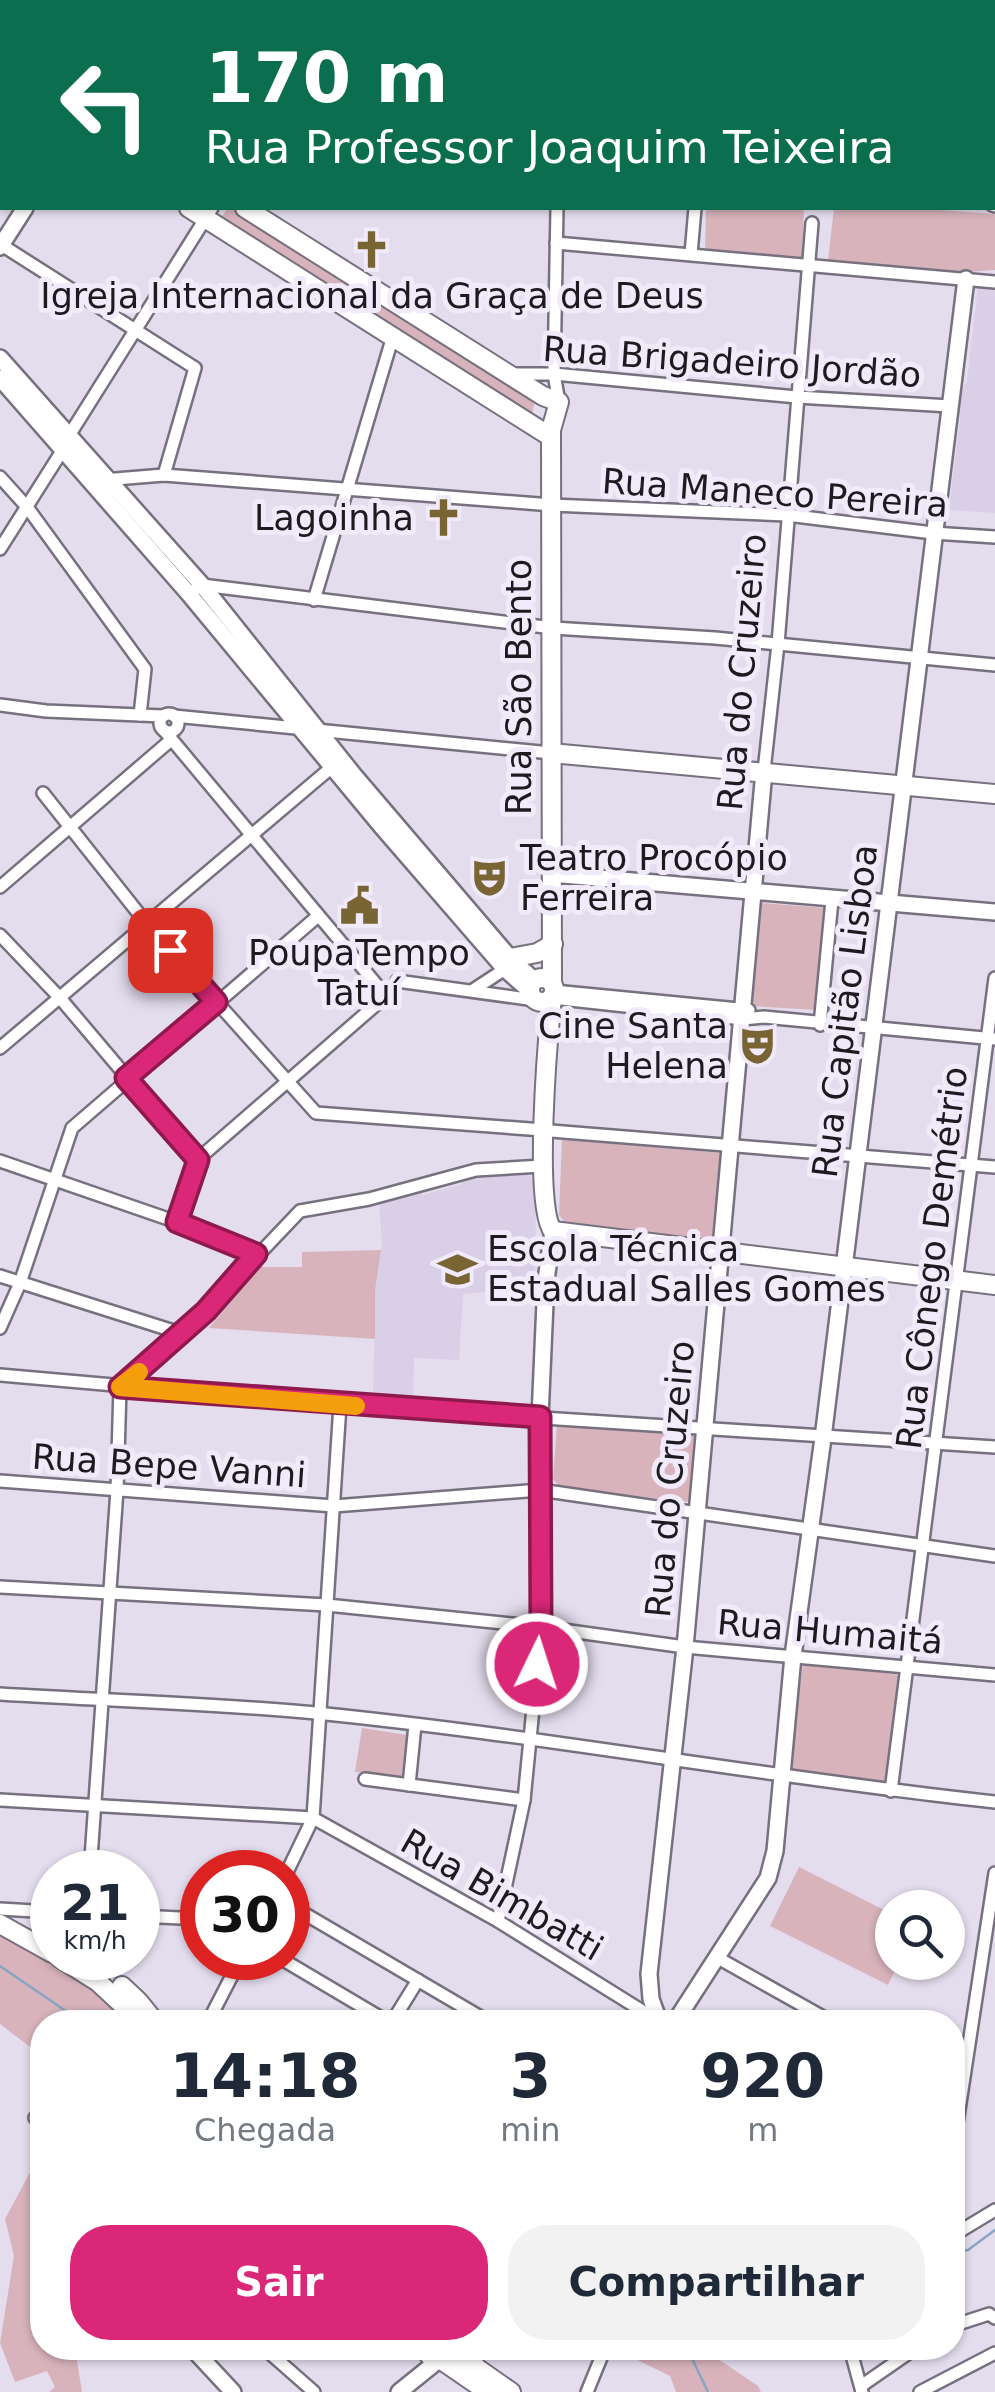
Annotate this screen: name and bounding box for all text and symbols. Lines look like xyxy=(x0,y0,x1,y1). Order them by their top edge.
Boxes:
text: 170 m xyxy=(205,37,448,119)
icon: left xyxy=(40,40,170,170)
text: Rua Professor Joaquim Teixeira xyxy=(205,121,894,174)
church icon: Igreja Internacional da Graça de Deus xyxy=(351,228,393,270)
place label: Igreja Internacional da Graça de Deus xyxy=(40,276,704,316)
street label: Rua Brigadeiro Jordão xyxy=(541,329,923,395)
street label: Rua Maneco Pereira xyxy=(601,461,949,525)
church icon: Lagoinha xyxy=(423,497,465,539)
place label: Lagoinha xyxy=(254,498,414,538)
street label: Rua do Cruzeiro xyxy=(710,532,774,812)
street label: Rua São Bento xyxy=(499,559,539,815)
place label: Teatro Procópio Ferreira xyxy=(519,838,788,918)
street label: Rua Capitão Lisboa xyxy=(805,842,885,1180)
theatre icon: Teatro Procópio Ferreira xyxy=(469,857,511,899)
public building icon: PoupaTempo Tatuí xyxy=(338,885,380,927)
pin xyxy=(128,908,213,993)
icon: arrive xyxy=(143,923,198,978)
place label: PoupaTempo Tatuí xyxy=(248,933,470,1013)
place label: Cine Santa Helena xyxy=(538,1006,728,1086)
theatre icon: Cine Santa Helena xyxy=(737,1025,779,1067)
street label: Rua Cônego Demétrio xyxy=(889,1064,975,1452)
place label: Escola Técnica Estadual Salles Gomes xyxy=(487,1229,886,1309)
school or university icon: Escola Técnica Estadual Salles Gomes xyxy=(436,1248,478,1290)
street label: Rua do Cruzeiro xyxy=(638,1339,702,1619)
street label: Rua Bepe Vanni xyxy=(31,1436,307,1496)
street label: Rua Humaitá xyxy=(715,1602,945,1662)
position arrow xyxy=(485,1612,589,1716)
street label: Rua Bimbatti xyxy=(394,1821,610,1969)
speed limit sign: 30 xyxy=(180,1850,310,1980)
text: 21 xyxy=(60,1874,130,1932)
map controls xyxy=(875,1890,965,1980)
button: search xyxy=(875,1890,965,1980)
text: km/h xyxy=(63,1926,127,1955)
text: 14:18 xyxy=(170,2041,361,2111)
text: 3 xyxy=(509,2041,551,2111)
text: 920 xyxy=(700,2041,825,2111)
text: Chegada xyxy=(194,2111,336,2149)
text: min xyxy=(500,2111,561,2149)
text: m xyxy=(747,2111,778,2149)
button: Sair xyxy=(70,2225,488,2340)
button: Compartilhar xyxy=(508,2225,925,2340)

